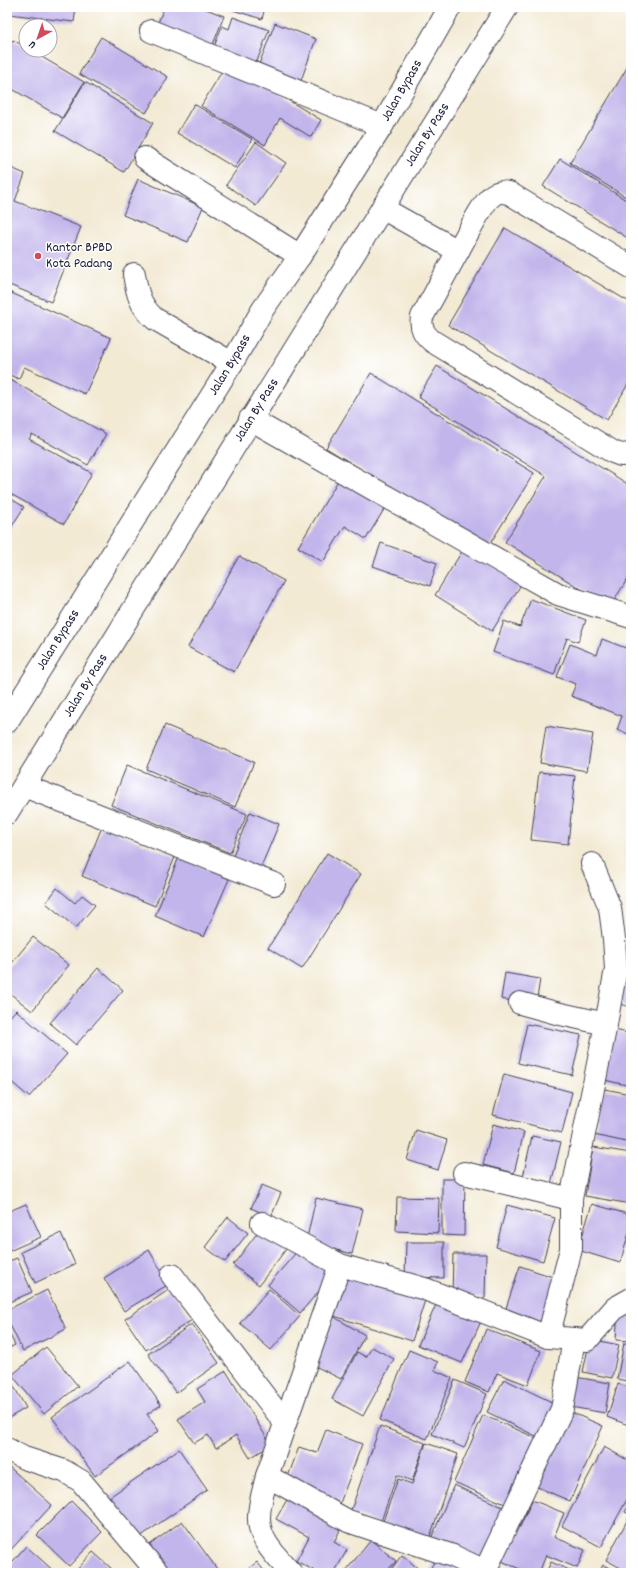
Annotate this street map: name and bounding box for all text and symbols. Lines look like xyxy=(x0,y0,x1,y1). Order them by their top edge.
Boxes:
north arrow xyxy=(18,18,58,58)
text: U xyxy=(26,36,40,52)
street label: Jalan Bypass xyxy=(377,56,428,125)
street label: Jalan By Pass xyxy=(400,99,455,171)
place label: Kantor BPBD Kota Padang xyxy=(46,238,112,274)
marker: Kantor BPBD Kota Padang xyxy=(33,251,43,261)
street label: Jalan Bypass xyxy=(204,331,256,400)
street label: Jalan By Pass xyxy=(230,374,284,446)
street label: Jalan Bypass xyxy=(32,605,85,674)
street label: Jalan By Pass xyxy=(59,650,113,721)

